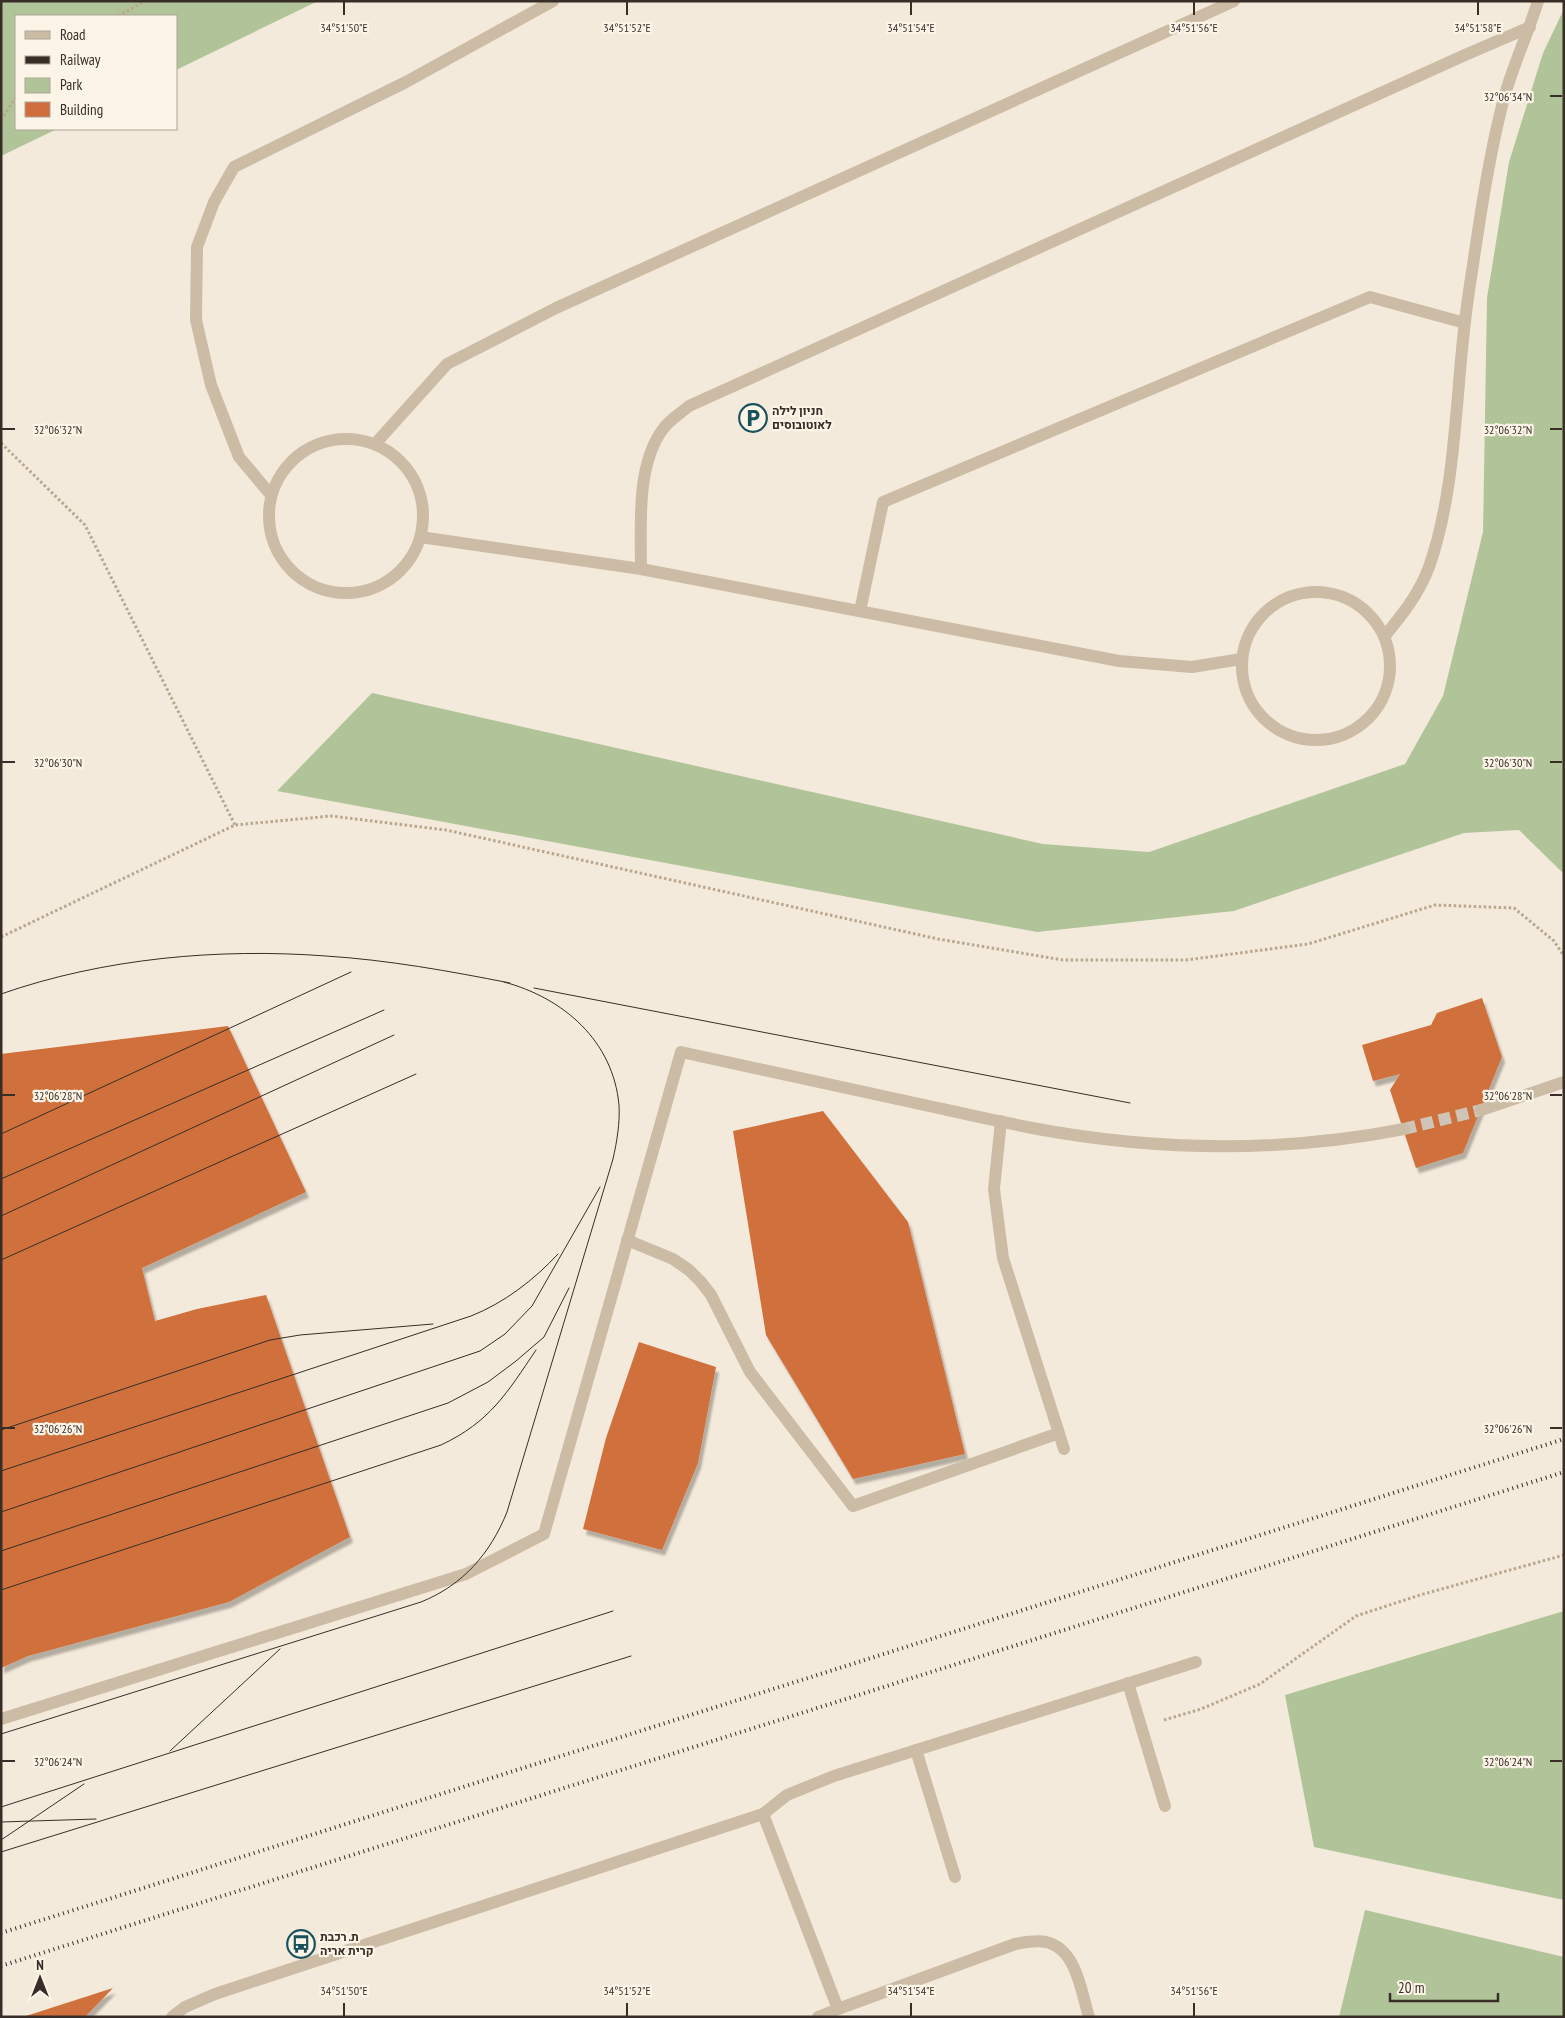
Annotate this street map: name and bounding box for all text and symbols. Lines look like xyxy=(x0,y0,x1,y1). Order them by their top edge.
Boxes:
legend xyxy=(15,15,178,130)
text: 34°51'50"E xyxy=(320,20,368,35)
text: 34°51'52"E xyxy=(603,20,651,35)
text: 34°51'54"E xyxy=(887,20,935,35)
text: 34°51'56"E xyxy=(1170,20,1218,35)
text: 34°51'58"E xyxy=(1454,20,1502,35)
text: Road xyxy=(60,25,86,44)
text: Railway xyxy=(60,50,101,69)
text: Park xyxy=(60,75,82,94)
text: 32°06'34"N xyxy=(1484,89,1532,104)
text: Building xyxy=(60,100,103,119)
parking icon: חניון לילה לאוטובוסים xyxy=(738,403,768,433)
place label: חניון לילה לאוטובוסים xyxy=(772,403,832,432)
text: 32°06'32"N xyxy=(34,422,82,437)
text: 32°06'32"N xyxy=(1484,422,1532,437)
text: 32°06'30"N xyxy=(34,755,82,770)
text: 32°06'30"N xyxy=(1484,755,1532,770)
text: 32°06'28"N xyxy=(34,1088,82,1103)
text: 32°06'28"N xyxy=(1484,1088,1532,1103)
text: 32°06'26"N xyxy=(34,1421,82,1436)
text: 32°06'26"N xyxy=(1484,1421,1532,1436)
text: 32°06'24"N xyxy=(34,1754,82,1769)
text: 32°06'24"N xyxy=(1484,1754,1532,1769)
bus stop icon: ת. רכבת קרית אריה xyxy=(286,1929,316,1959)
place label: ת. רכבת קרית אריה xyxy=(320,1929,374,1958)
north arrow xyxy=(15,1953,65,2003)
text: N xyxy=(36,1956,44,1974)
scale bar xyxy=(1390,1970,1498,2002)
text: 20 m xyxy=(1398,1978,1424,1997)
text: 34°51'50"E xyxy=(320,1983,368,1998)
text: 34°51'52"E xyxy=(603,1983,651,1998)
text: 34°51'54"E xyxy=(887,1983,935,1998)
text: 34°51'56"E xyxy=(1170,1983,1218,1998)

